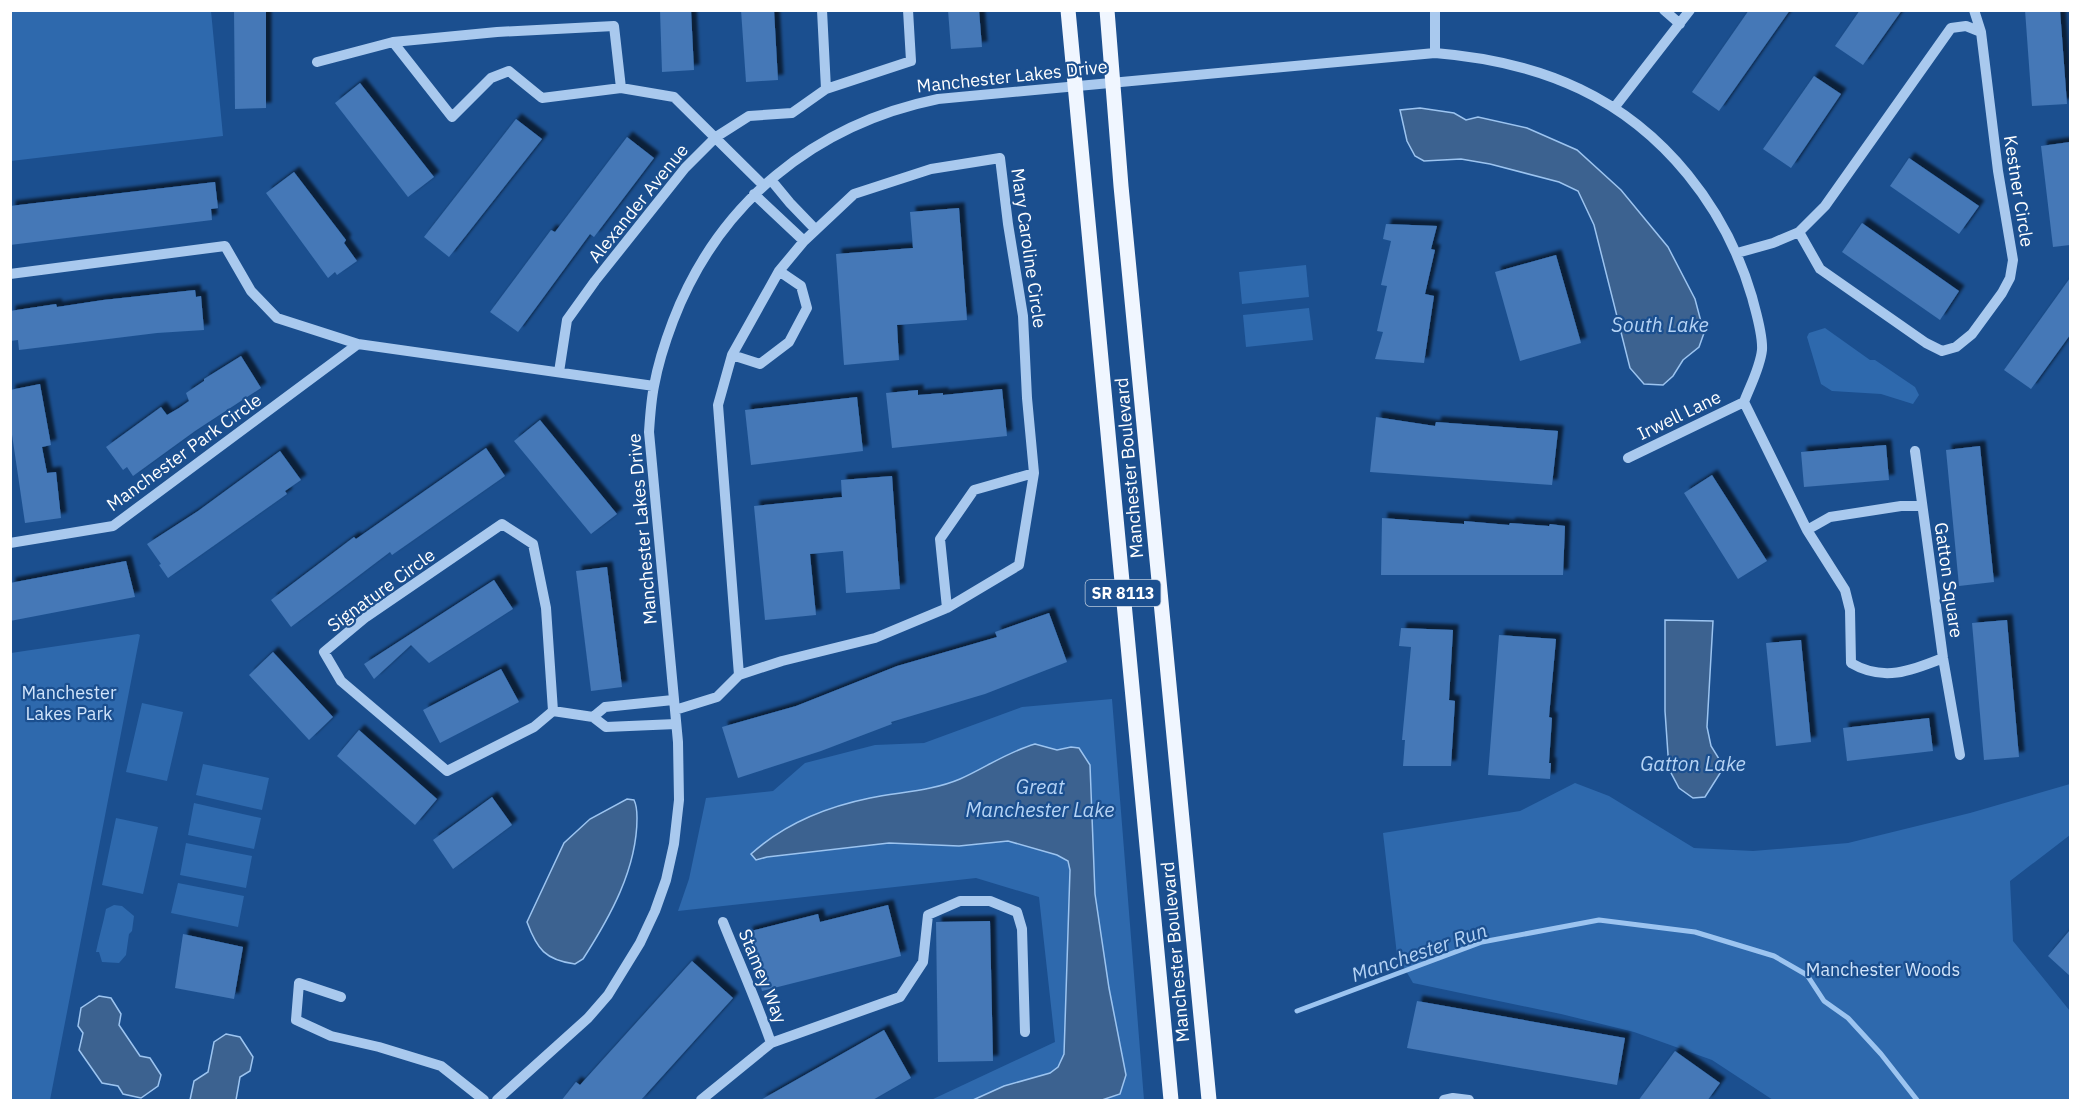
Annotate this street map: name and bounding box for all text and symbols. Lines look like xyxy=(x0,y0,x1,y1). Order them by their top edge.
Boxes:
street label: Manchester Lakes Drive xyxy=(915,55,1109,97)
street label: Kestner Circle xyxy=(1999,133,2039,249)
street label: Alexander Avenue xyxy=(583,139,693,267)
street label: Mary Caroline Circle xyxy=(1006,166,1052,330)
water label: South Lake xyxy=(1611,311,1709,338)
street label: Manchester Boulevard xyxy=(1110,377,1148,559)
street label: Irwell Lane xyxy=(1633,385,1725,445)
street label: Manchester Park Circle xyxy=(102,388,266,516)
street label: Manchester Lakes Drive xyxy=(622,432,662,625)
street label: Gatton Square xyxy=(1930,521,1968,639)
street label: Signature Circle xyxy=(323,543,439,637)
road number: SR 8113 xyxy=(1086,580,1160,606)
park label: Manchester Lakes Park xyxy=(22,681,117,725)
water label: Gatton Lake xyxy=(1640,750,1746,777)
water label: Great Manchester Lake xyxy=(966,773,1114,823)
street label: Manchester Boulevard xyxy=(1156,861,1194,1043)
water label: Manchester Run xyxy=(1347,916,1491,988)
street label: Stamey Way xyxy=(734,926,792,1026)
park label: Manchester Woods xyxy=(1806,958,1960,981)

